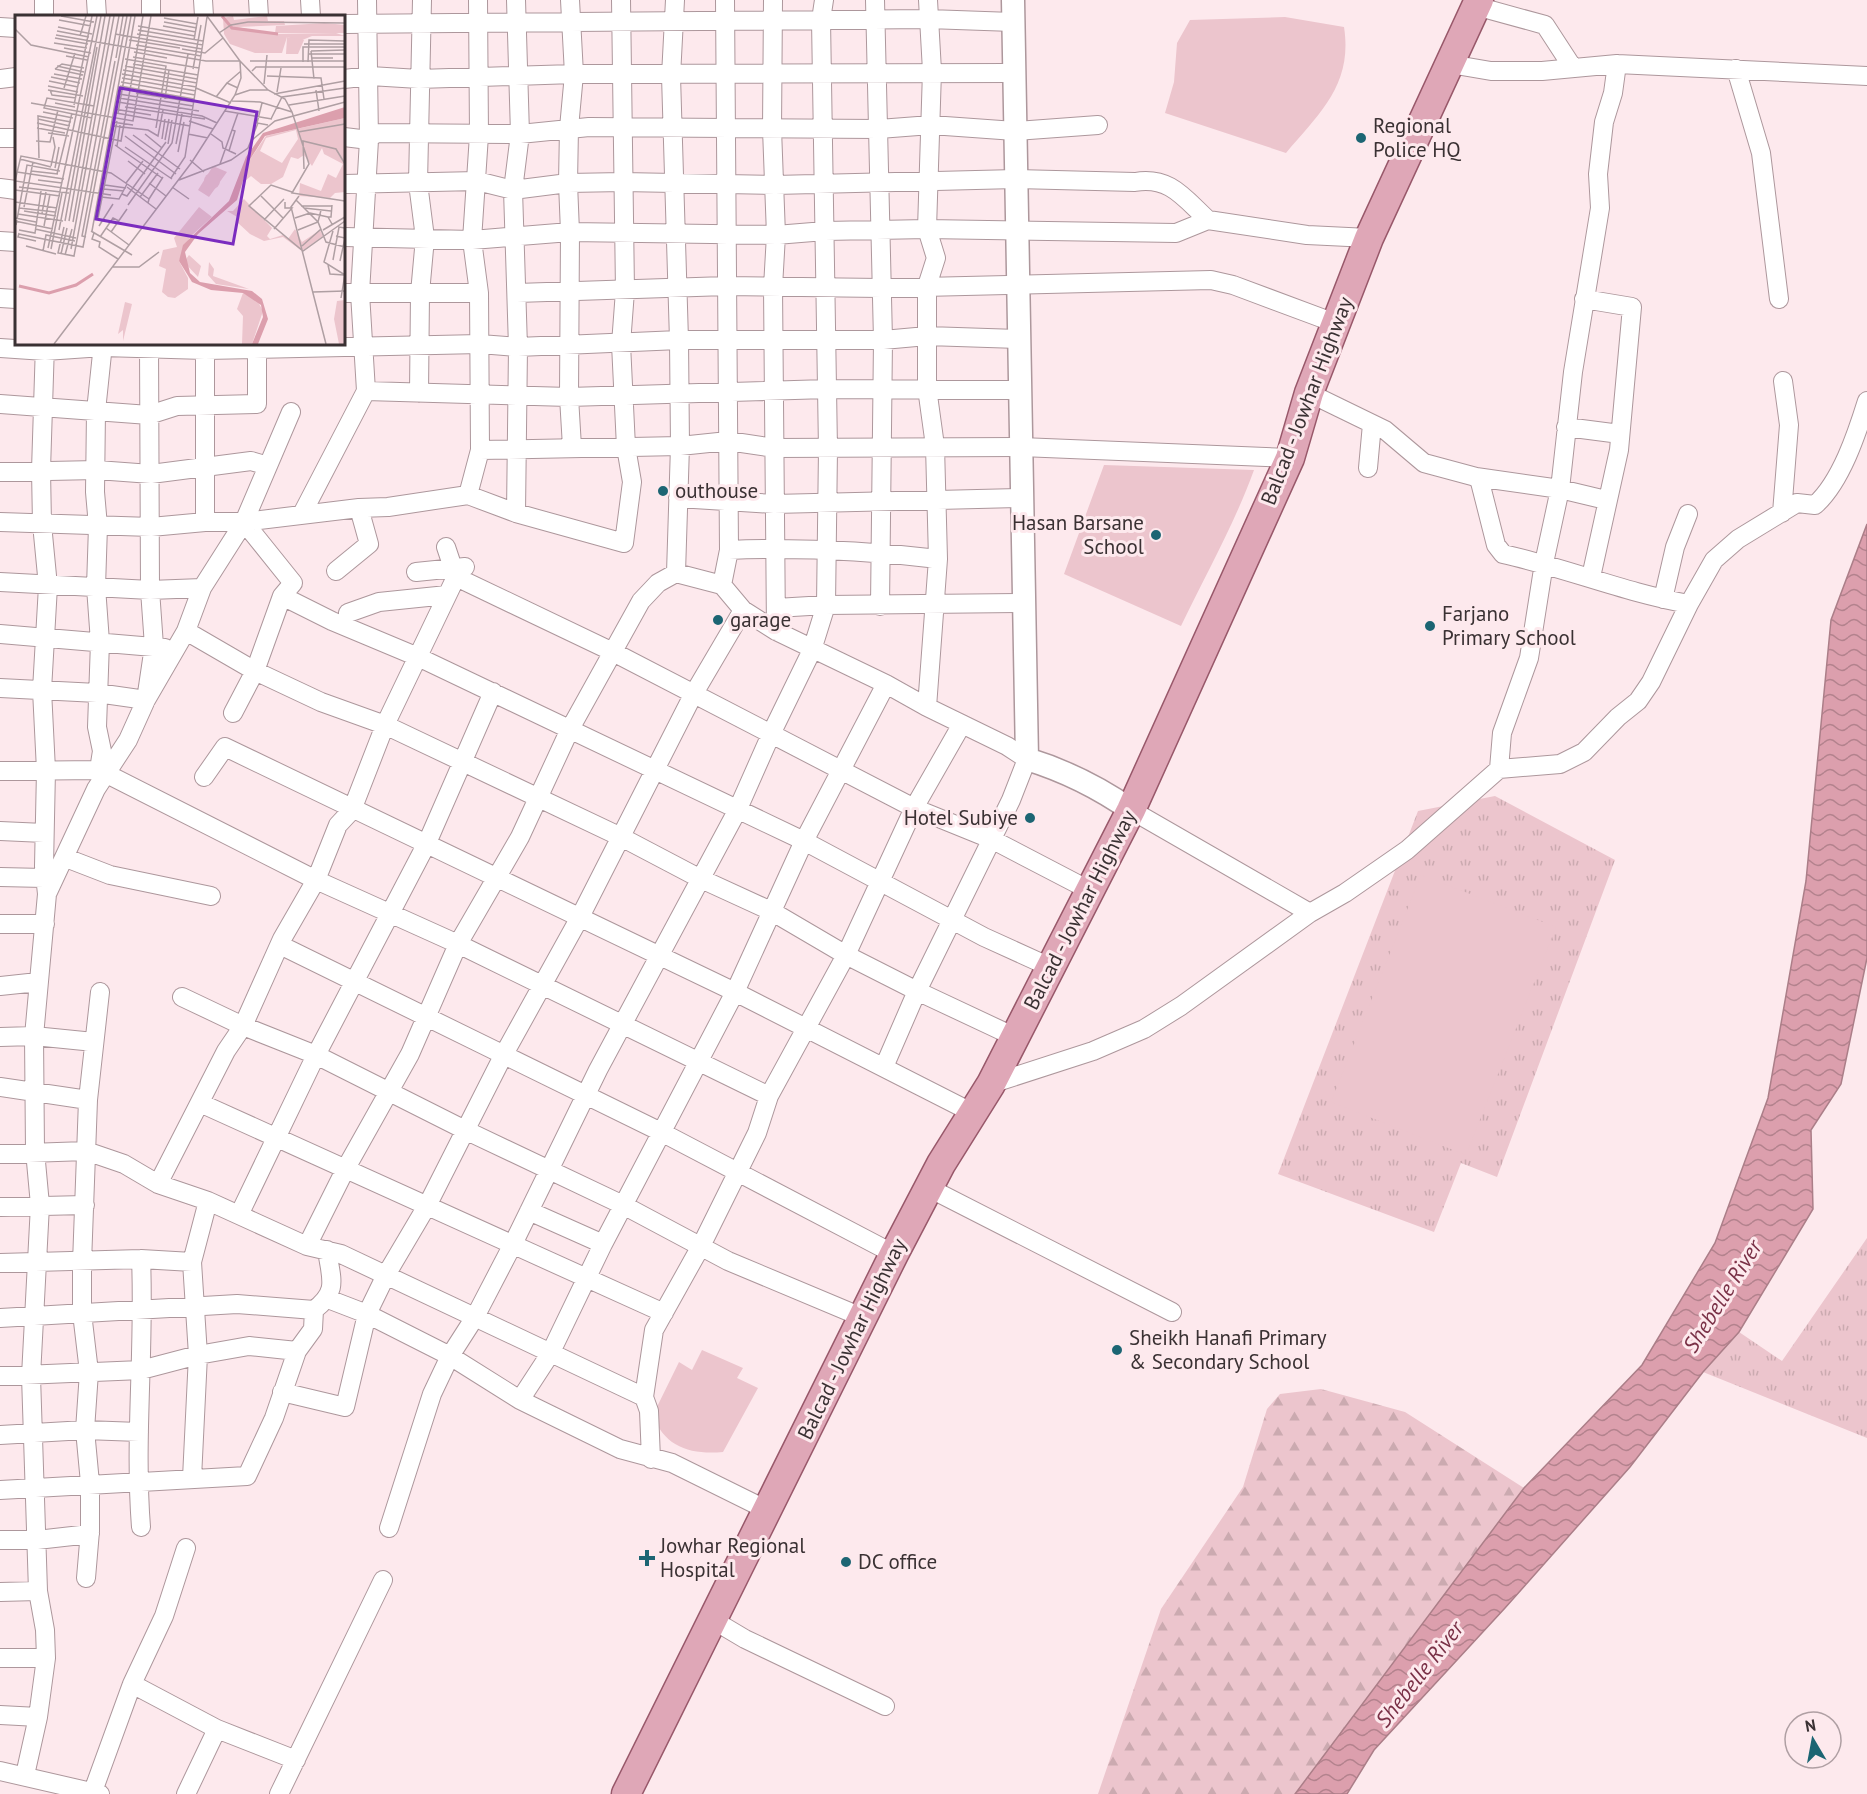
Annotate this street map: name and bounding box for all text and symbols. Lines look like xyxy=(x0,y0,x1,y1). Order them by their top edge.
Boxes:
inset map xyxy=(15,15,345,345)
place label: Regional Police HQ xyxy=(1373,112,1461,163)
marker: Regional Police HQ xyxy=(1354,131,1368,145)
street label: Balcad - Jowhar Highway xyxy=(1254,293,1359,509)
place label: outhouse xyxy=(675,477,758,504)
marker: outhouse xyxy=(656,484,670,498)
place label: Hasan Barsane School xyxy=(1012,509,1144,560)
marker: Hasan Barsane School xyxy=(1149,528,1163,542)
place label: Farjano Primary School xyxy=(1442,600,1576,651)
place label: garage xyxy=(730,606,791,633)
marker: garage xyxy=(711,613,725,627)
marker: Farjano Primary School xyxy=(1423,619,1437,633)
place label: Hotel Subiye xyxy=(904,804,1018,831)
street label: Balcad - Jowhar Highway xyxy=(1017,805,1142,1014)
marker: Hotel Subiye xyxy=(1023,811,1037,825)
street label: Balcad - Jowhar Highway xyxy=(791,1233,912,1444)
water label: Shebelle River xyxy=(1676,1233,1769,1357)
place label: Sheikh Hanafi Primary & Secondary School xyxy=(1129,1324,1327,1375)
marker: Sheikh Hanafi Primary & Secondary School xyxy=(1110,1343,1124,1357)
place label: Jowhar Regional Hospital xyxy=(659,1532,805,1583)
place label: DC office xyxy=(858,1548,937,1575)
marker: Jowhar Regional Hospital xyxy=(638,1549,656,1567)
marker: DC office xyxy=(839,1555,853,1569)
water label: Shebelle River xyxy=(1369,1614,1470,1733)
north arrow xyxy=(1783,1710,1843,1770)
text: N xyxy=(1803,1714,1817,1736)

